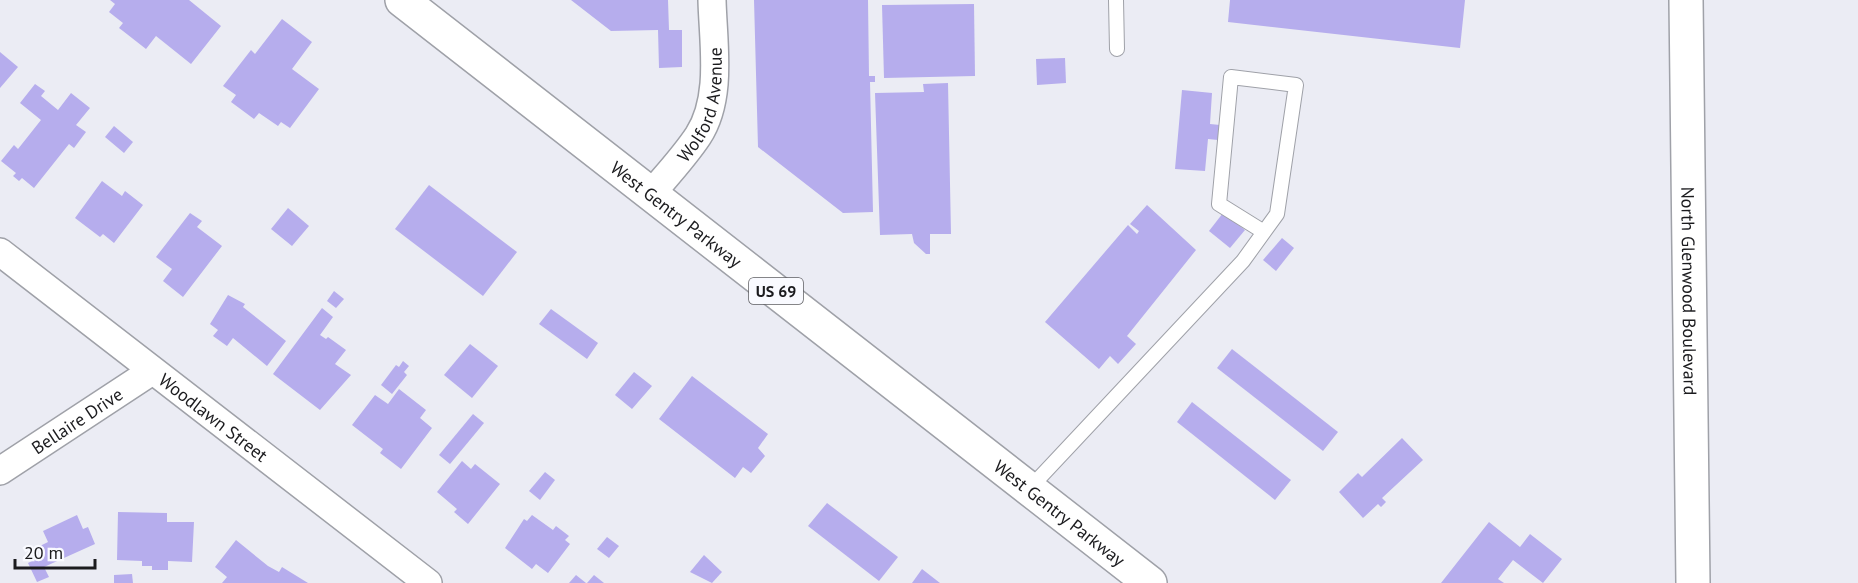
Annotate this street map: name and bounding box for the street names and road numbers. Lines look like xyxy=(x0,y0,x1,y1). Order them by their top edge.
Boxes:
street label: Wolford Avenue xyxy=(672,47,726,166)
street label: West Gentry Parkway xyxy=(606,156,747,273)
street label: North Glenwood Boulevard xyxy=(1677,186,1702,395)
road number: US 69 xyxy=(749,278,803,304)
street label: Woodlawn Street xyxy=(155,368,273,466)
street label: Bellaire Drive xyxy=(27,382,127,459)
street label: West Gentry Parkway xyxy=(989,454,1131,571)

